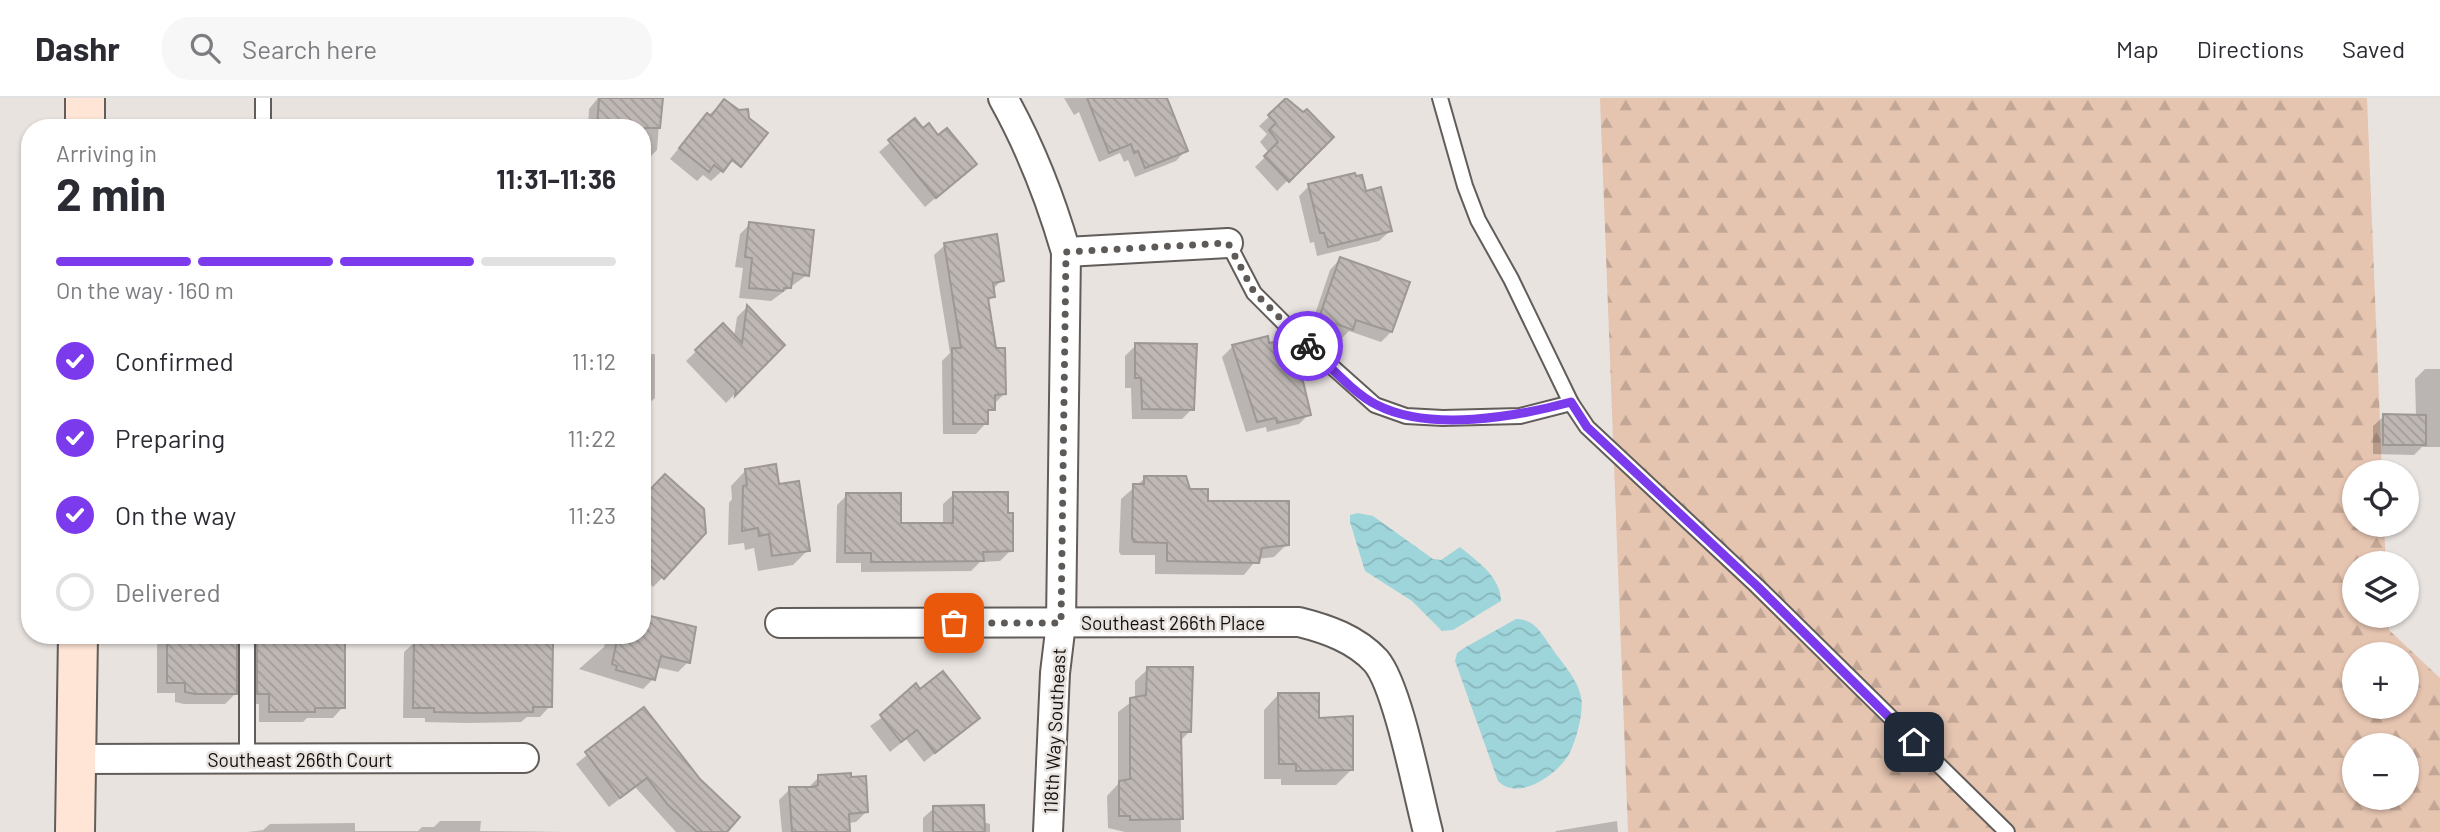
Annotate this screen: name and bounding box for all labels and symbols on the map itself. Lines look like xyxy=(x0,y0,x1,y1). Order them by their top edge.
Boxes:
courier xyxy=(1273,311,1343,381)
pin xyxy=(924,593,984,653)
street label: Southeast 266th Place xyxy=(1081,611,1265,634)
street label: 118th Way Southeast xyxy=(1038,647,1070,815)
pin xyxy=(1884,712,1944,772)
street label: Southeast 266th Court xyxy=(207,748,393,771)

